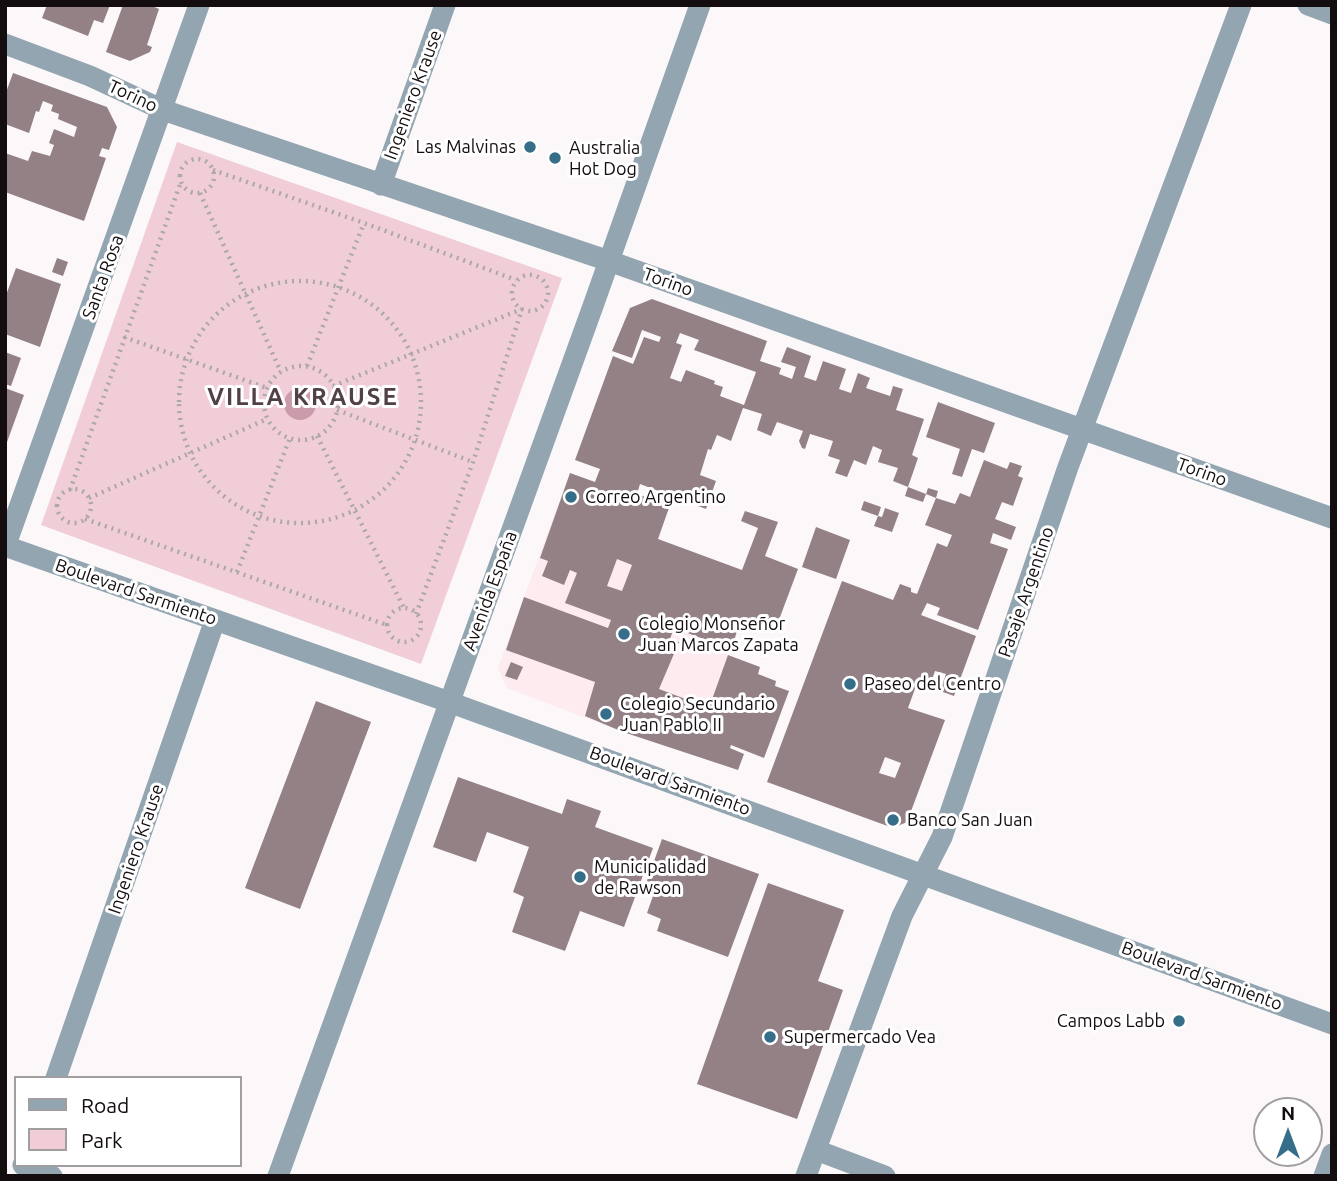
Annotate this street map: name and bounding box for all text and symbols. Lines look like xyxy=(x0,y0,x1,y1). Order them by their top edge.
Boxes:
street label: Ingeniero Krause xyxy=(380,27,446,163)
street label: Torino xyxy=(105,75,161,117)
place label: Las Malvinas xyxy=(416,136,516,158)
place label: Australia Hot Dog xyxy=(569,137,640,180)
marker: Las Malvinas xyxy=(522,139,538,155)
marker: Australia Hot Dog xyxy=(547,150,563,166)
street label: Santa Rosa xyxy=(78,232,128,322)
street label: Torino xyxy=(640,263,696,301)
district label: VILLA KRAUSE xyxy=(209,383,397,411)
street label: Torino xyxy=(1174,453,1230,491)
place label: Correo Argentino xyxy=(585,486,726,508)
marker: Correo Argentino xyxy=(563,489,579,505)
street label: Pasaje Argentino xyxy=(994,524,1058,660)
street label: Avenida España xyxy=(458,528,522,654)
street label: Boulevard Sarmiento xyxy=(52,554,220,630)
place label: Colegio Monseñor Juan Marcos Zapata xyxy=(638,613,799,656)
marker: Colegio Monseñor Juan Marcos Zapata xyxy=(616,626,632,642)
place label: Paseo del Centro xyxy=(864,673,1001,695)
marker: Paseo del Centro xyxy=(842,676,858,692)
place label: Colegio Secundario Juan Pablo II xyxy=(620,693,775,736)
marker: Colegio Secundario Juan Pablo II xyxy=(598,706,614,722)
street label: Boulevard Sarmiento xyxy=(587,742,753,820)
street label: Ingeniero Krause xyxy=(104,781,168,917)
place label: Banco San Juan xyxy=(907,809,1033,831)
marker: Banco San Juan xyxy=(885,812,901,828)
place label: Municipalidad de Rawson xyxy=(594,856,706,898)
marker: Municipalidad de Rawson xyxy=(572,869,588,885)
street label: Boulevard Sarmiento xyxy=(1119,937,1285,1015)
place label: Campos Labb xyxy=(1057,1010,1165,1032)
marker: Campos Labb xyxy=(1171,1013,1187,1029)
place label: Supermercado Vea xyxy=(784,1026,936,1048)
marker: Supermercado Vea xyxy=(762,1029,778,1045)
legend xyxy=(14,1076,242,1167)
text: Road xyxy=(81,1093,129,1117)
north arrow xyxy=(1253,1097,1323,1167)
text: N xyxy=(1281,1102,1295,1124)
text: Park xyxy=(81,1128,123,1152)

